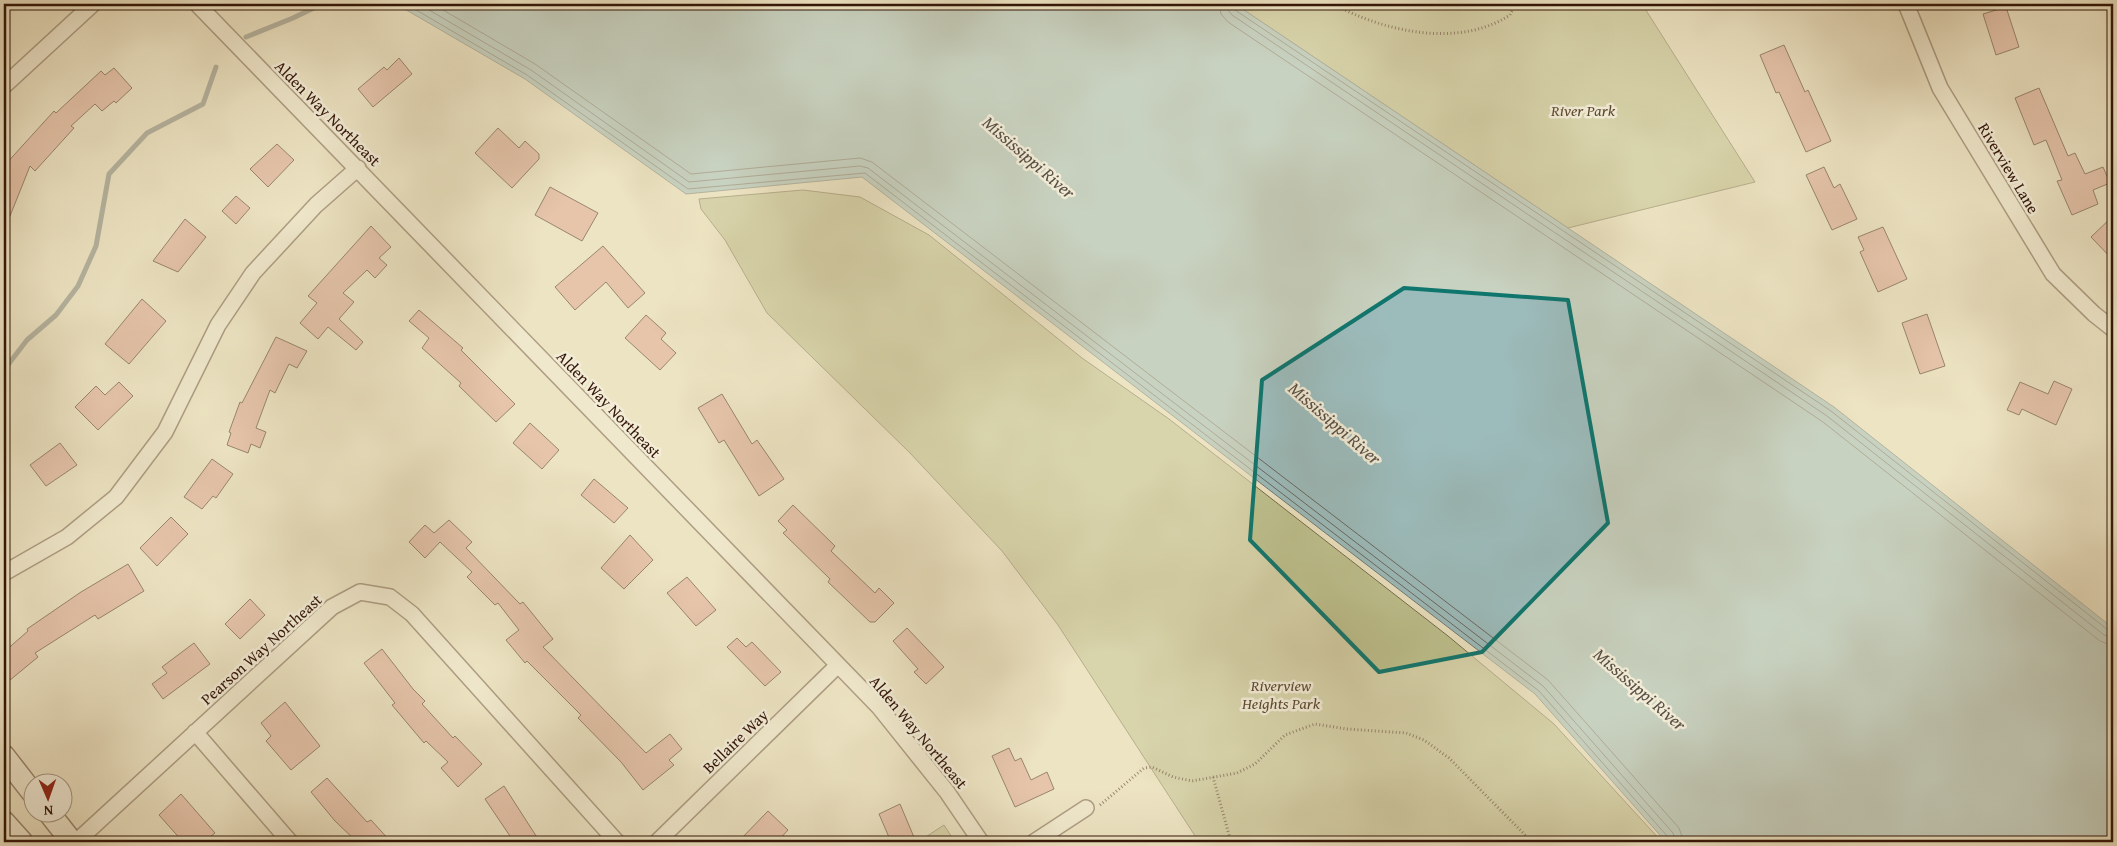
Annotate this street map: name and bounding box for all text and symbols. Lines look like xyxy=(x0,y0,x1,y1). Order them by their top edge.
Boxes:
street label: Alden Way Northeast xyxy=(269,54,387,172)
park label: River Park xyxy=(1550,98,1616,122)
water label: Mississippi River xyxy=(977,109,1082,206)
street label: Riverview Lane xyxy=(1972,118,2046,218)
street label: Alden Way Northeast xyxy=(551,345,667,464)
water label: Mississippi River xyxy=(1283,375,1388,472)
street label: Pearson Way Northeast xyxy=(195,588,327,710)
water label: Mississippi River xyxy=(1588,641,1693,738)
street label: Alden Way Northeast xyxy=(864,670,974,794)
park label: Riverview Heights Park xyxy=(1241,673,1321,715)
street label: Bellaire Way xyxy=(697,703,773,779)
north arrow xyxy=(22,774,72,824)
text: N xyxy=(43,801,53,821)

